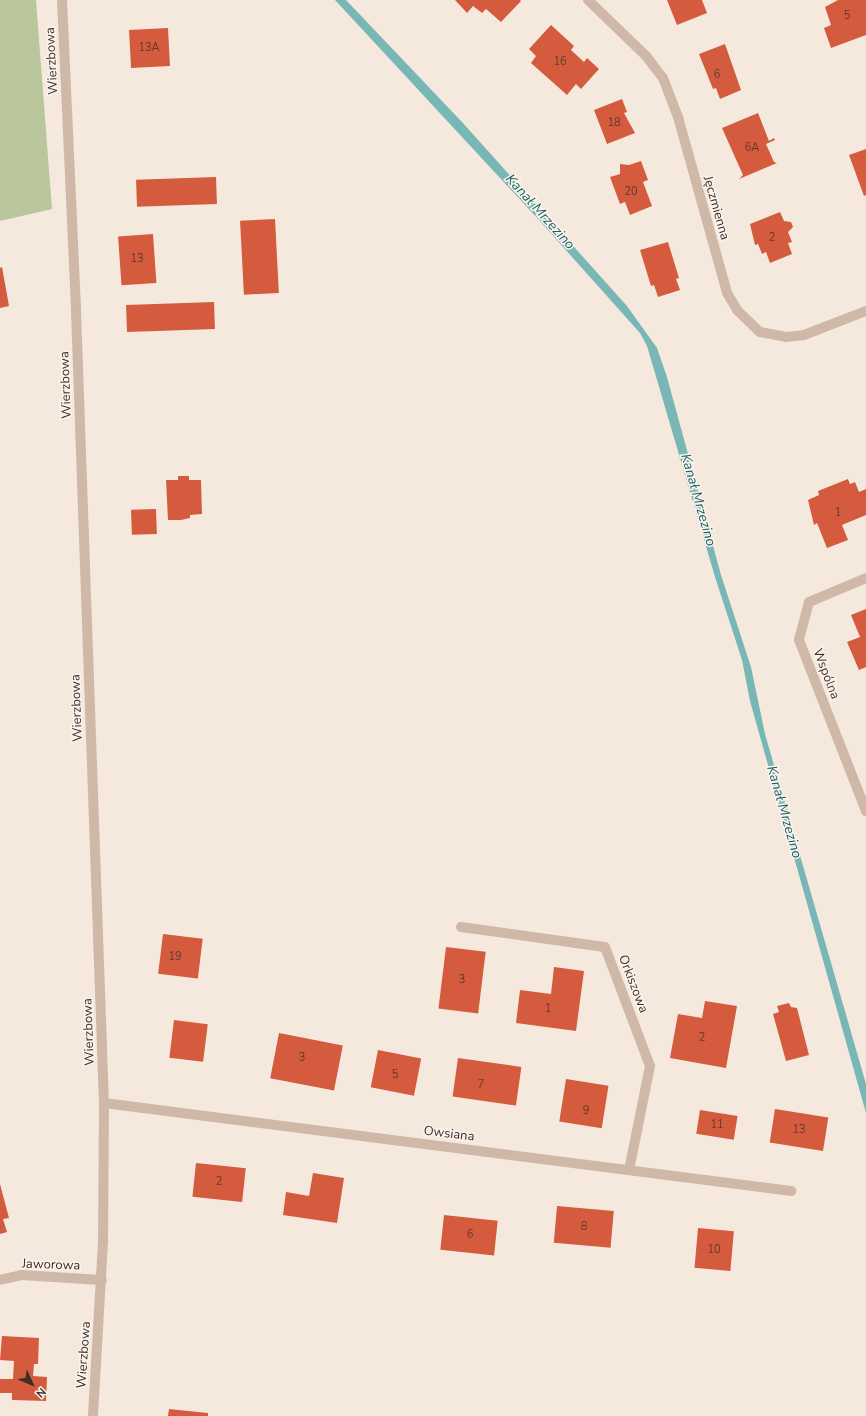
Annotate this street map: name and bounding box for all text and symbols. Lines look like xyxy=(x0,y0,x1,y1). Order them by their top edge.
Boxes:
house number: 5 xyxy=(844,9,850,23)
street label: Wierzbowa xyxy=(42,27,62,95)
house number: 13A xyxy=(138,41,160,55)
house number: 16 xyxy=(553,55,567,69)
house number: 6 xyxy=(714,68,720,82)
house number: 18 xyxy=(607,116,621,130)
house number: 6A xyxy=(745,141,759,155)
water label: Kanał Mrzezino xyxy=(502,171,578,253)
street label: Jęczmienna xyxy=(699,174,733,242)
house number: 20 xyxy=(624,185,638,199)
house number: 2 xyxy=(769,231,775,245)
house number: 13 xyxy=(130,252,144,266)
street label: Wierzbowa xyxy=(57,351,75,419)
water label: Kanał Mrzezino xyxy=(677,452,719,548)
house number: 1 xyxy=(835,506,841,520)
street label: Wspólna xyxy=(809,647,843,701)
street label: Wierzbowa xyxy=(68,674,86,742)
water label: Kanał Mrzezino xyxy=(763,764,805,860)
house number: 19 xyxy=(168,950,182,964)
street label: Orkiszowa xyxy=(615,953,651,1015)
house number: 3 xyxy=(459,973,465,987)
street label: Wierzbowa xyxy=(80,998,98,1066)
house number: 1 xyxy=(545,1002,551,1016)
house number: 2 xyxy=(699,1031,705,1045)
house number: 3 xyxy=(299,1051,305,1065)
house number: 5 xyxy=(392,1068,398,1082)
house number: 7 xyxy=(478,1078,484,1092)
house number: 9 xyxy=(583,1104,589,1118)
house number: 11 xyxy=(710,1118,724,1132)
street label: Owsiana xyxy=(423,1123,475,1145)
house number: 13 xyxy=(792,1123,806,1137)
house number: 2 xyxy=(216,1175,222,1189)
house number: 8 xyxy=(581,1220,587,1234)
house number: 6 xyxy=(467,1228,473,1242)
house number: 10 xyxy=(707,1243,721,1257)
street label: Jaworowa xyxy=(21,1256,81,1274)
street label: Wierzbowa xyxy=(74,1321,94,1389)
north arrow xyxy=(12,1364,52,1404)
text: N xyxy=(33,1385,49,1401)

